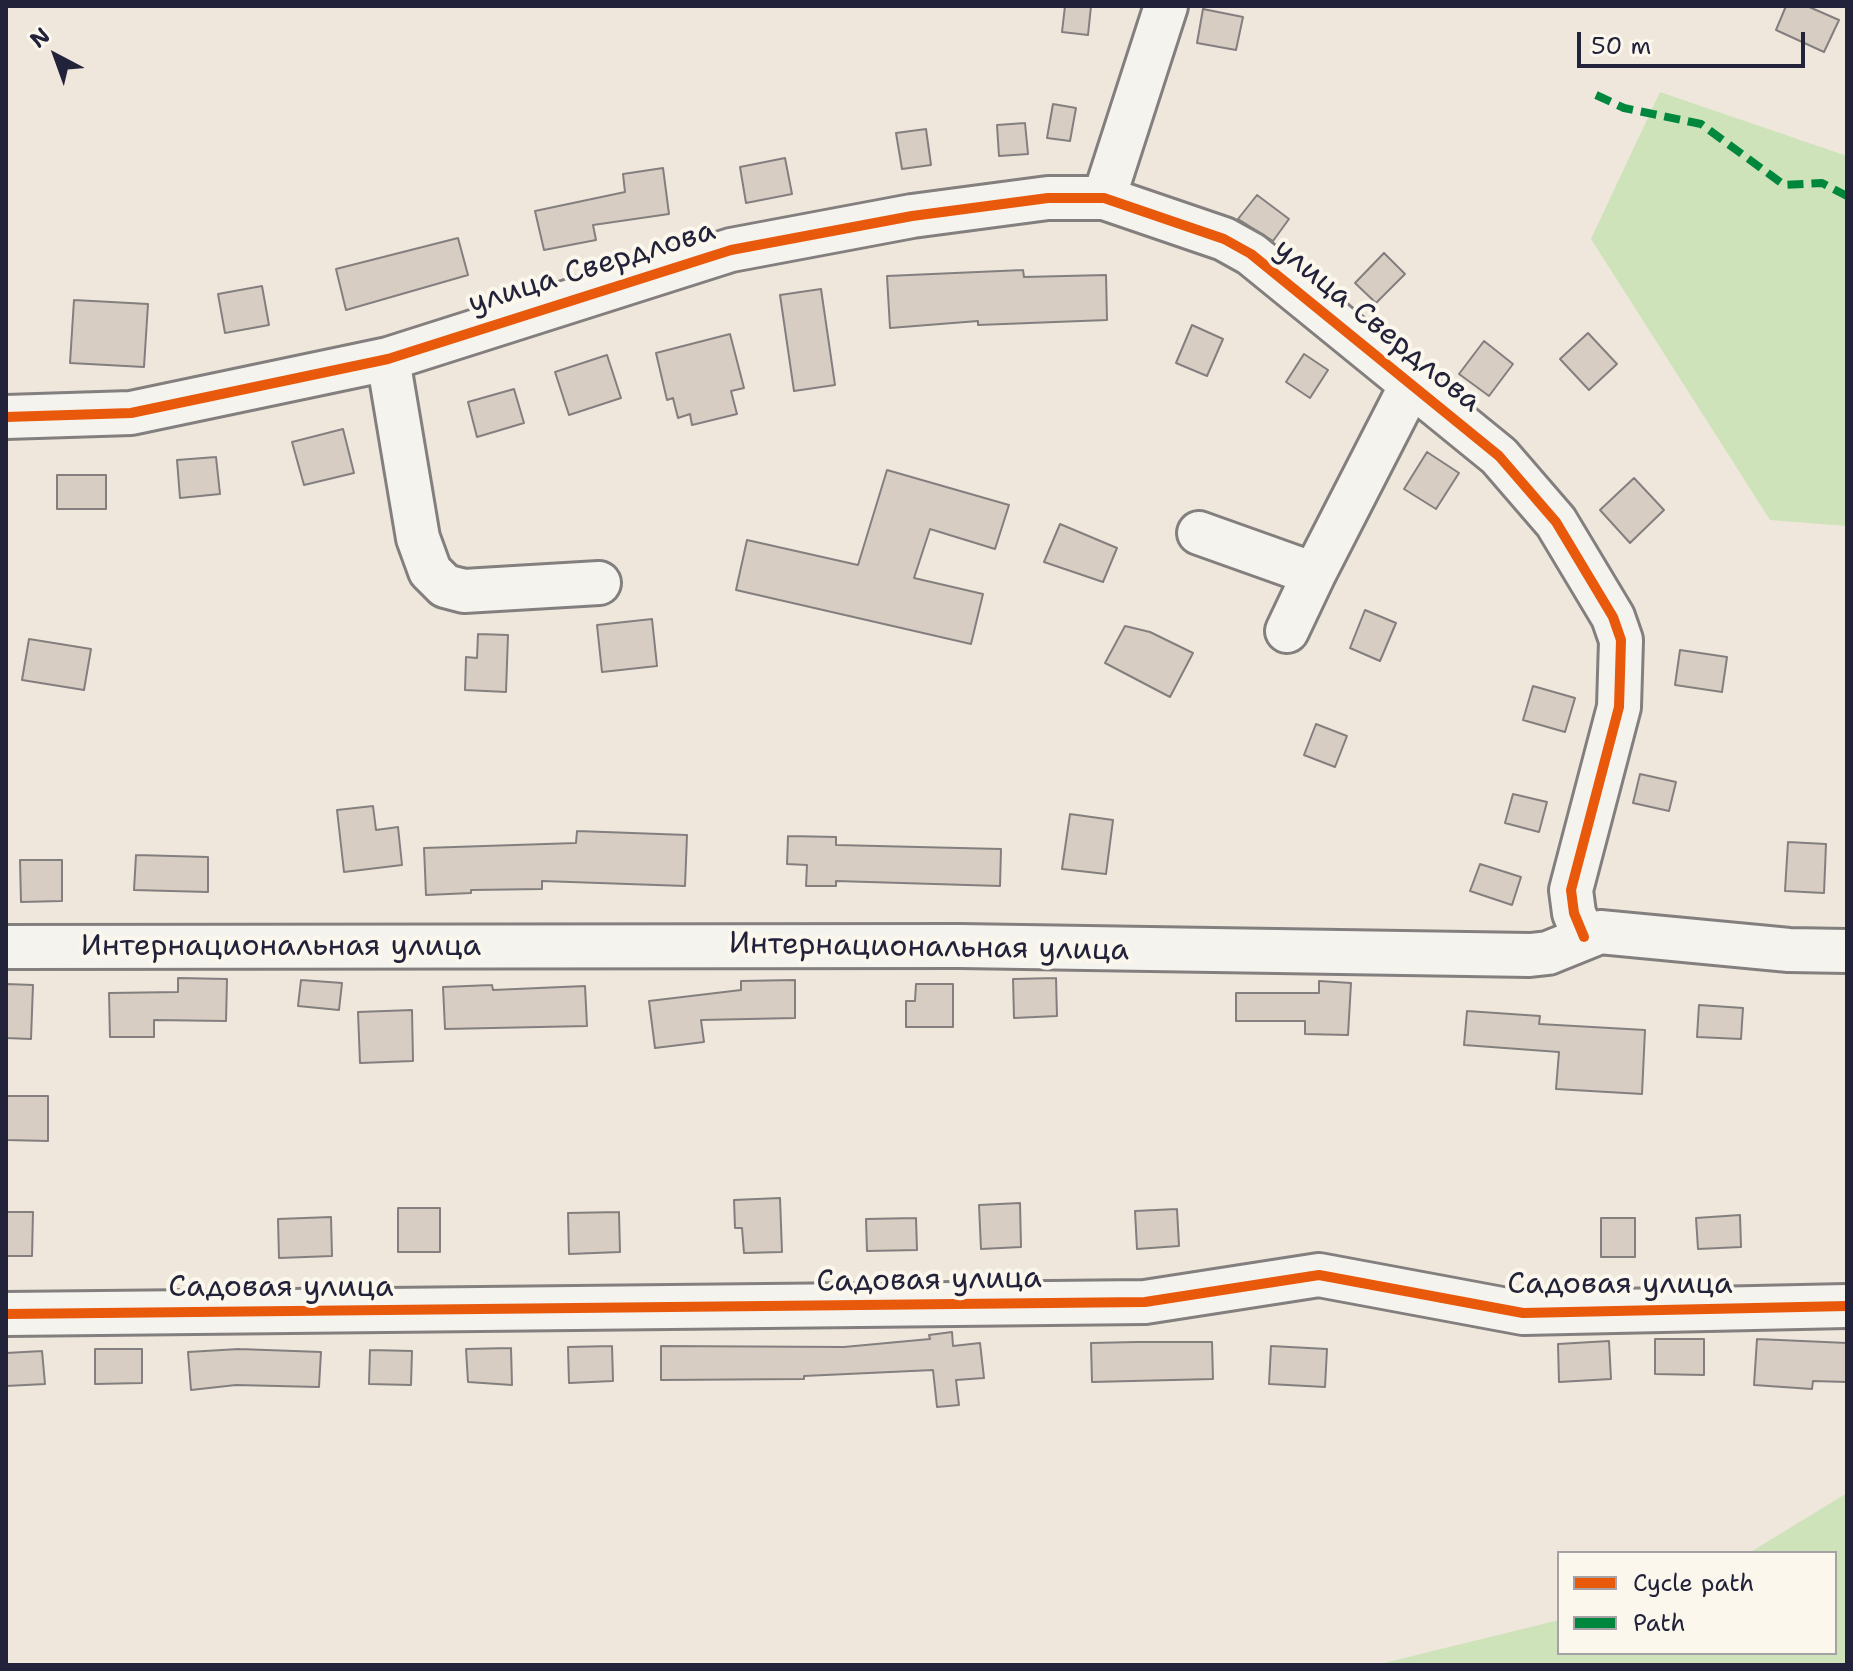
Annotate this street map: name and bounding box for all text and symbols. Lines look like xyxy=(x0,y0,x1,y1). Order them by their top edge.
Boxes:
north arrow xyxy=(16,16,96,96)
scale bar xyxy=(1581,16,1809,66)
text: N xyxy=(24,21,56,54)
text: 50 m xyxy=(1591,30,1651,62)
street label: улица Свердлова xyxy=(464,213,720,323)
street label: улица Свердлова xyxy=(1266,231,1488,421)
street label: Интернациональная улица xyxy=(729,927,1129,969)
street label: Интернациональная улица xyxy=(81,929,481,965)
street label: Садовая улица xyxy=(816,1261,1042,1301)
street label: Садовая улица xyxy=(1507,1267,1733,1303)
street label: Садовая улица xyxy=(168,1270,394,1306)
legend xyxy=(1557,1551,1837,1655)
text: Cycle path xyxy=(1633,1567,1754,1599)
text: Path xyxy=(1633,1607,1685,1639)

